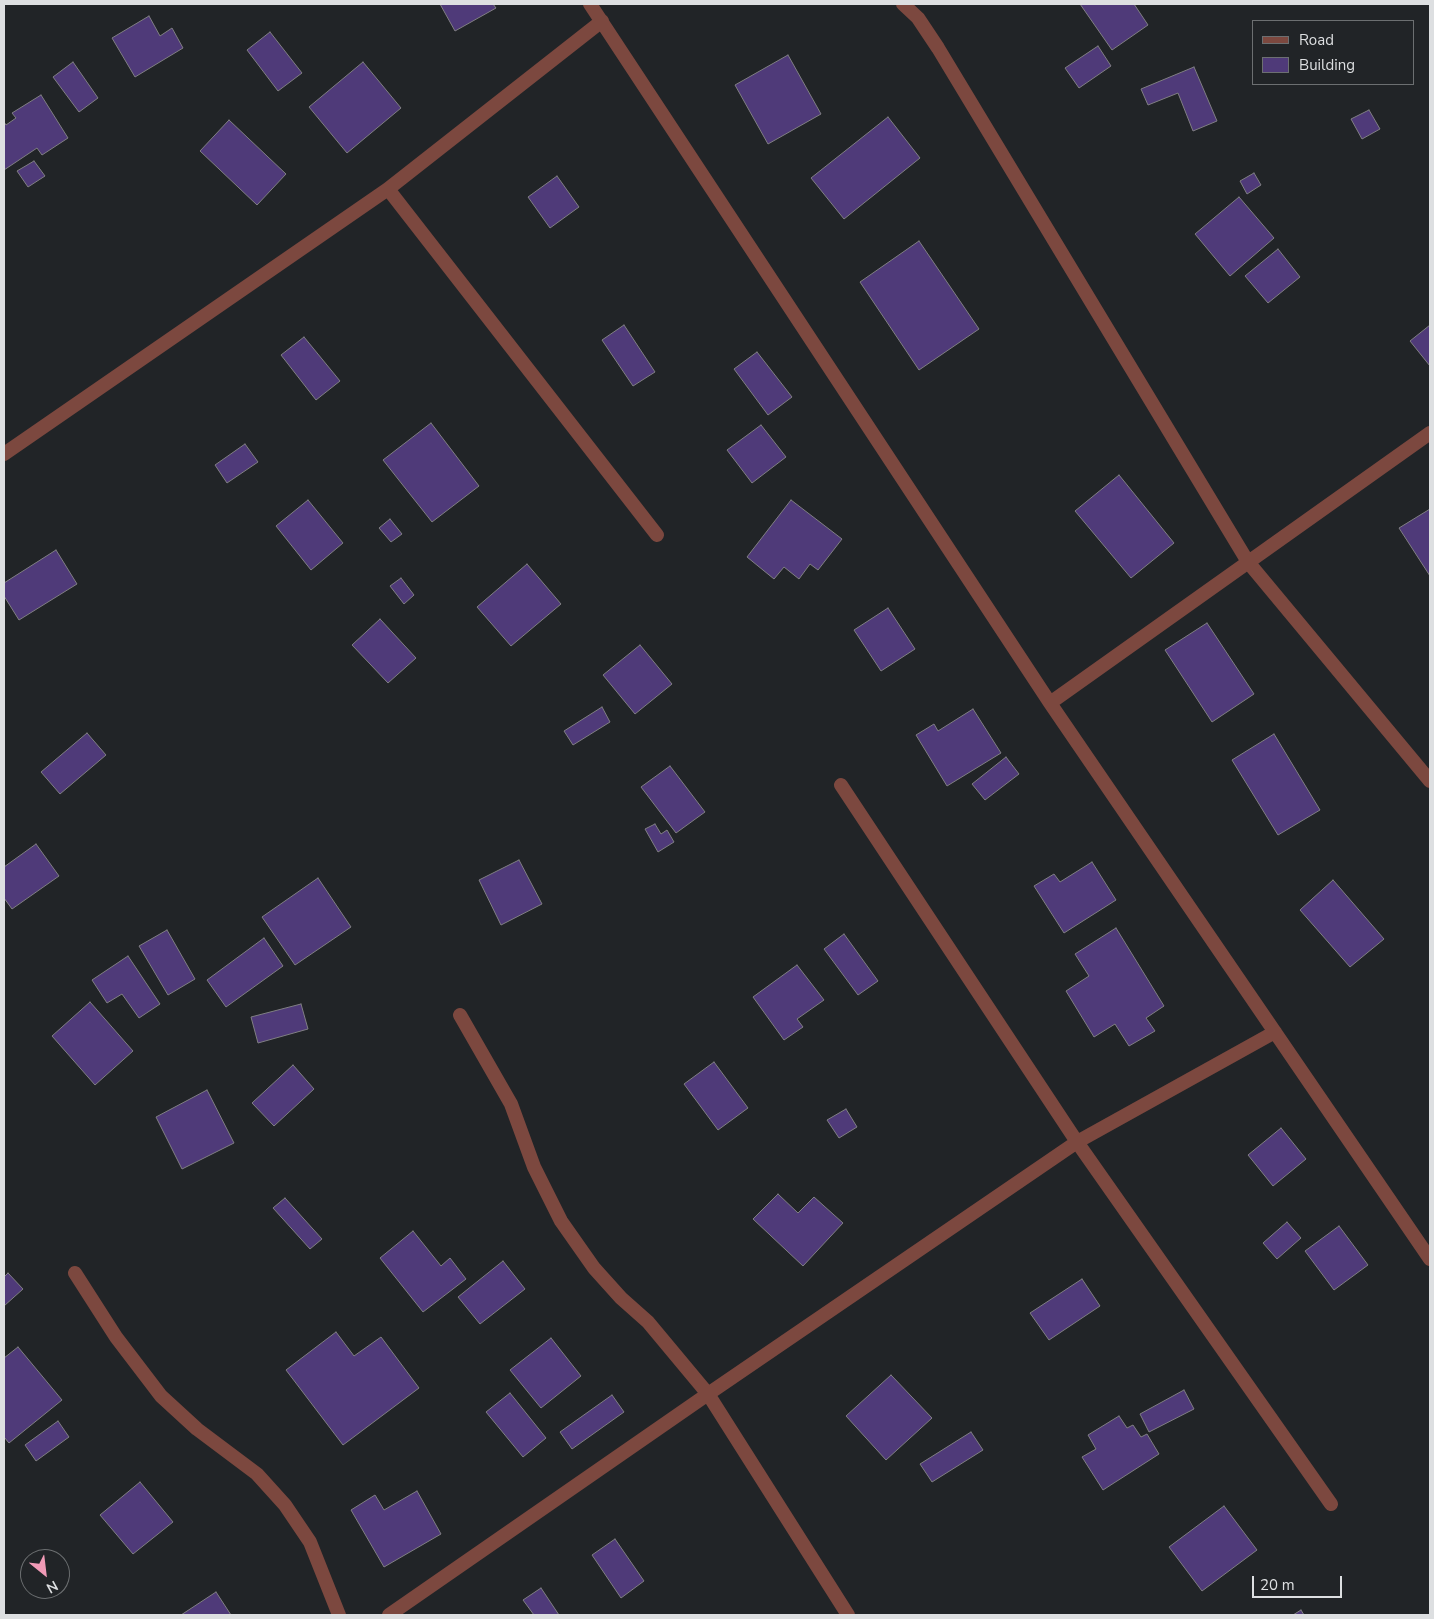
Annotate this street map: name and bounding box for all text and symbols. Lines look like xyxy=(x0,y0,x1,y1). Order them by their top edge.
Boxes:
legend xyxy=(1252,20,1414,85)
text: Road xyxy=(1299,30,1334,50)
text: Building xyxy=(1299,55,1355,75)
north arrow xyxy=(20,1549,70,1599)
scale bar xyxy=(1254,1566,1344,1598)
text: 20 m xyxy=(1260,1575,1295,1595)
text: N xyxy=(43,1576,61,1598)

